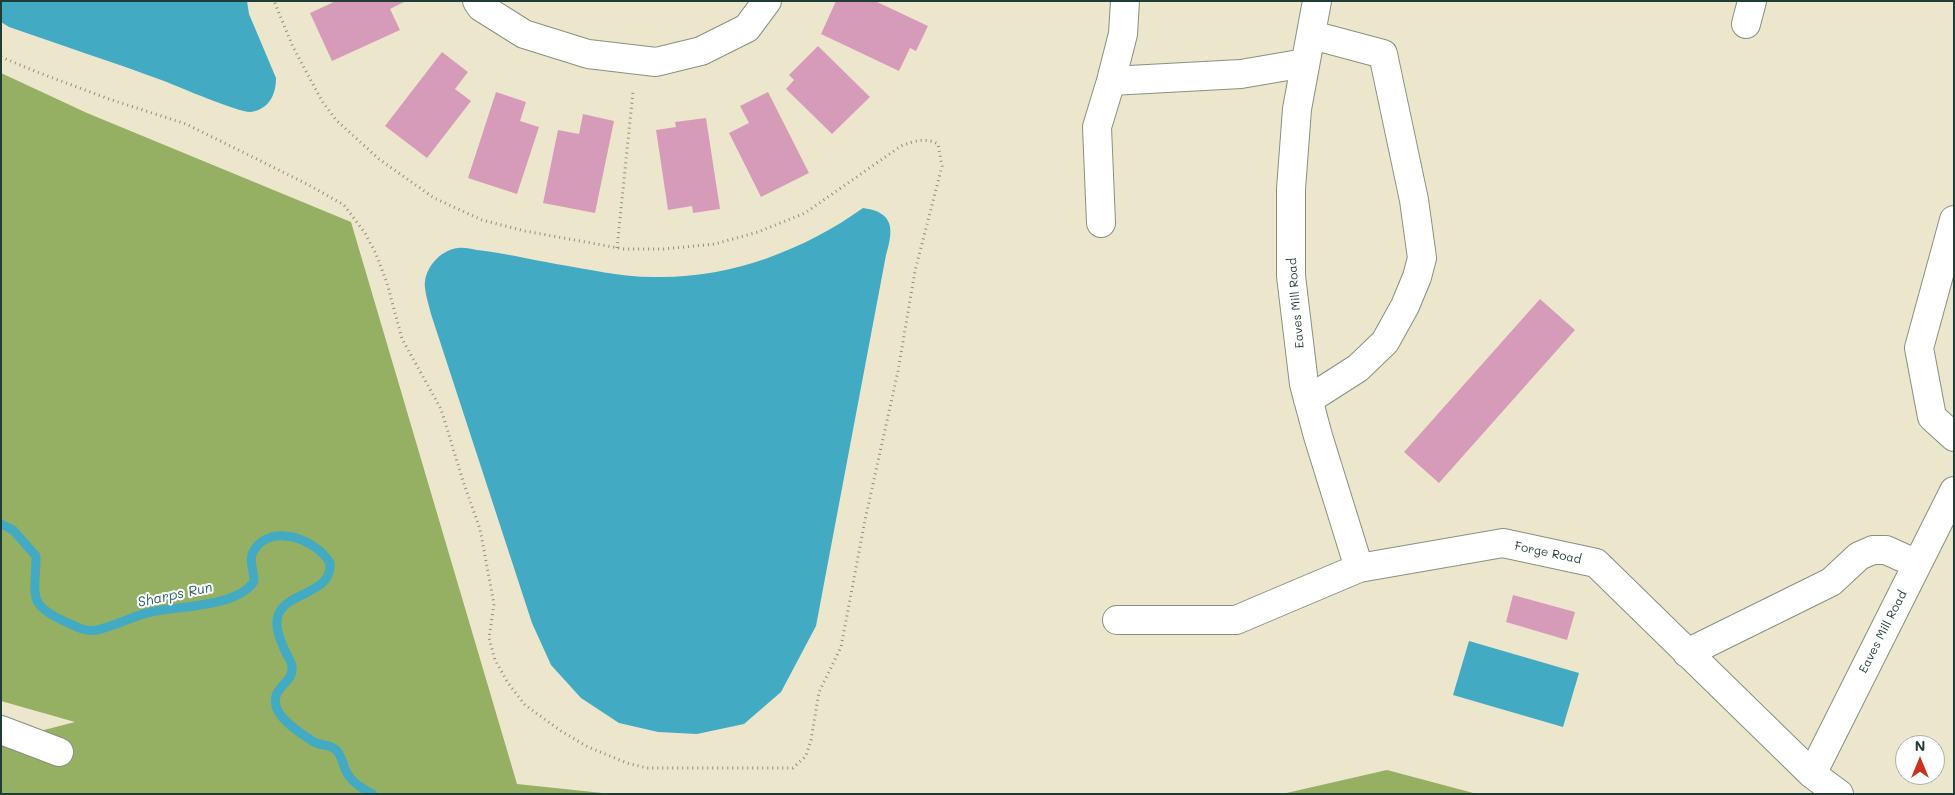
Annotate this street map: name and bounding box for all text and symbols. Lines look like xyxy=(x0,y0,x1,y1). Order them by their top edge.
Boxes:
street label: Eaves Mill Road xyxy=(1285,257,1307,349)
street label: Forge Road xyxy=(1513,539,1583,567)
water label: Sharps Run xyxy=(136,579,214,611)
street label: Eaves Mill Road xyxy=(1856,588,1910,676)
north arrow xyxy=(1895,735,1945,785)
text: N xyxy=(1915,736,1925,755)

